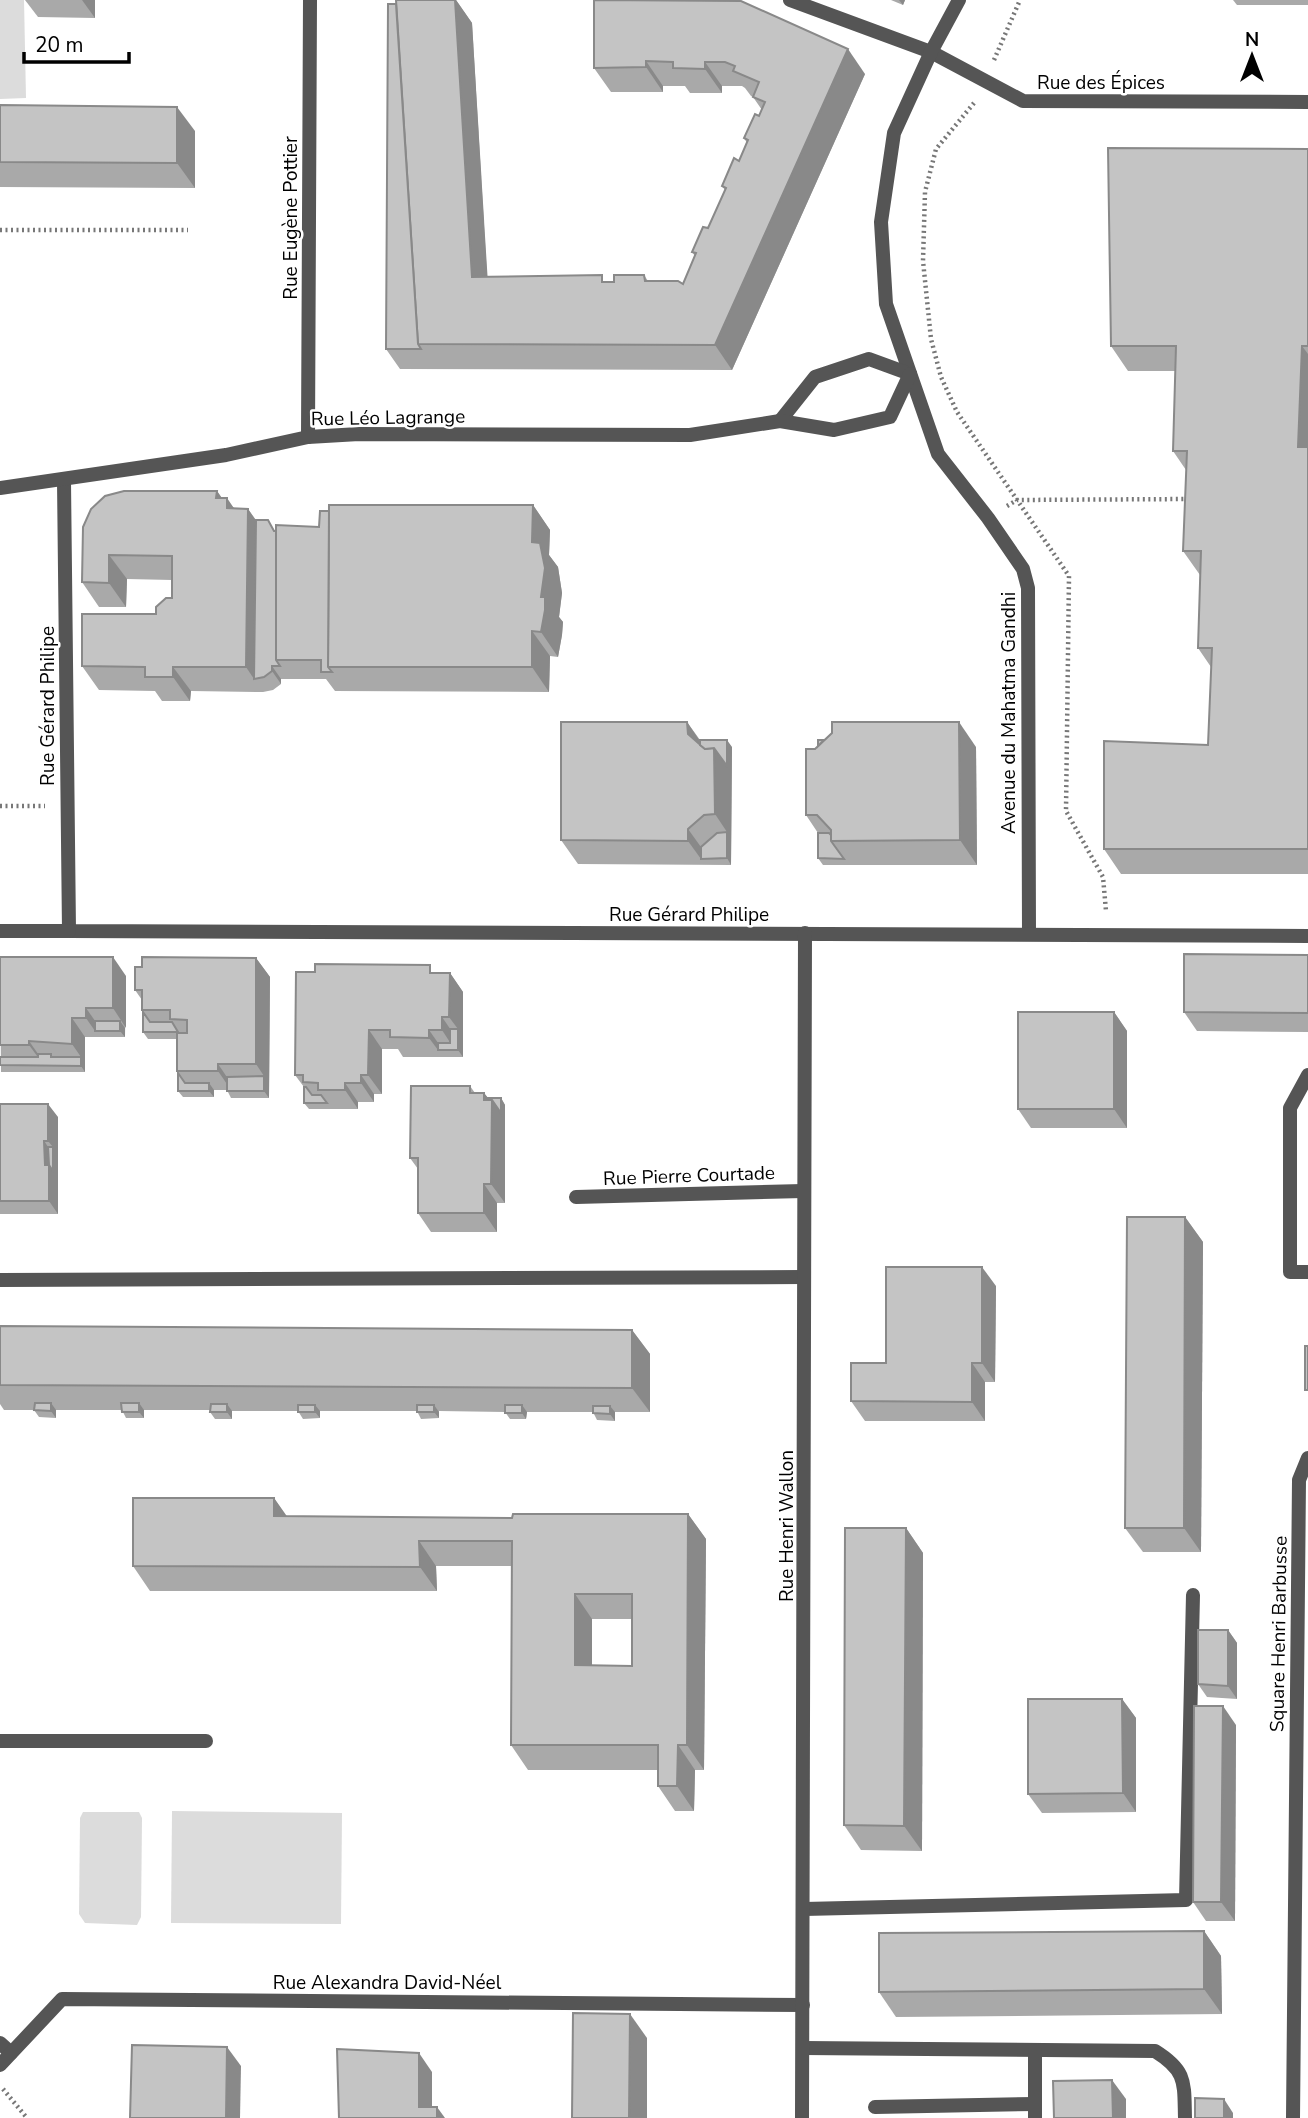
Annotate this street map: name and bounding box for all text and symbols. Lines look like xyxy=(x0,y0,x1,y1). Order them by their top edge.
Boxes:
scale bar xyxy=(24,21,130,65)
north arrow xyxy=(1217,21,1287,91)
text: N xyxy=(1245,27,1259,53)
text: 20 m xyxy=(35,31,84,59)
street label: Rue des Épices xyxy=(1037,70,1165,96)
street label: Rue Eugène Pottier xyxy=(278,136,304,300)
street label: Rue Léo Lagrange xyxy=(311,404,465,432)
street label: Avenue du Mahatma Gandhi xyxy=(996,592,1022,834)
street label: Rue Gérard Philipe xyxy=(35,626,61,786)
street label: Rue Gérard Philipe xyxy=(609,902,769,928)
street label: Rue Pierre Courtade xyxy=(603,1160,775,1192)
street label: Rue Henri Wallon xyxy=(774,1450,800,1602)
street label: Square Henri Barbusse xyxy=(1264,1536,1294,1732)
street label: Rue Alexandra David-Néel xyxy=(273,1970,502,1996)

